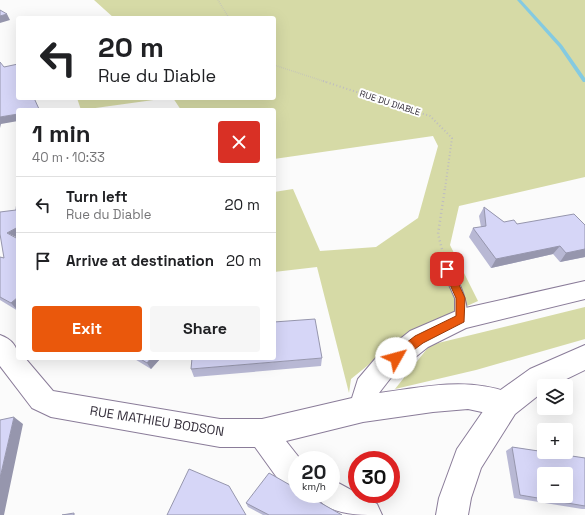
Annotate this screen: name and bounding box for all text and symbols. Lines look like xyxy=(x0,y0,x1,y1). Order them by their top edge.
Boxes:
text: 20 m xyxy=(98,29,164,65)
icon: left xyxy=(32,32,84,84)
text: Rue du Diable xyxy=(98,64,216,87)
street label: RUE DU DIABLE xyxy=(358,88,422,118)
text: 1 min xyxy=(32,118,91,149)
button: close xyxy=(218,121,260,163)
text: 40 m · 10:33 xyxy=(32,149,105,166)
text: Turn left xyxy=(66,187,128,206)
icon: left xyxy=(32,194,54,216)
text: 20 m xyxy=(225,195,260,214)
text: Rue du Diable xyxy=(66,206,151,223)
icon: arrive xyxy=(32,250,54,272)
text: Arrive at destination xyxy=(66,251,214,270)
text: 20 m xyxy=(226,251,261,270)
pin xyxy=(430,252,464,286)
icon: arrive xyxy=(436,258,458,280)
button: Exit xyxy=(32,306,142,352)
button: Share xyxy=(150,306,260,352)
position arrow xyxy=(375,337,417,379)
map controls xyxy=(537,379,573,503)
button: layers xyxy=(537,379,573,415)
street label: RUE MATHIEU BODSON xyxy=(89,402,225,440)
button: + xyxy=(537,423,573,459)
speed limit sign: 30 xyxy=(348,451,400,503)
text: 20 xyxy=(302,459,326,485)
button: − xyxy=(537,467,573,503)
text: km/h xyxy=(302,480,326,493)

